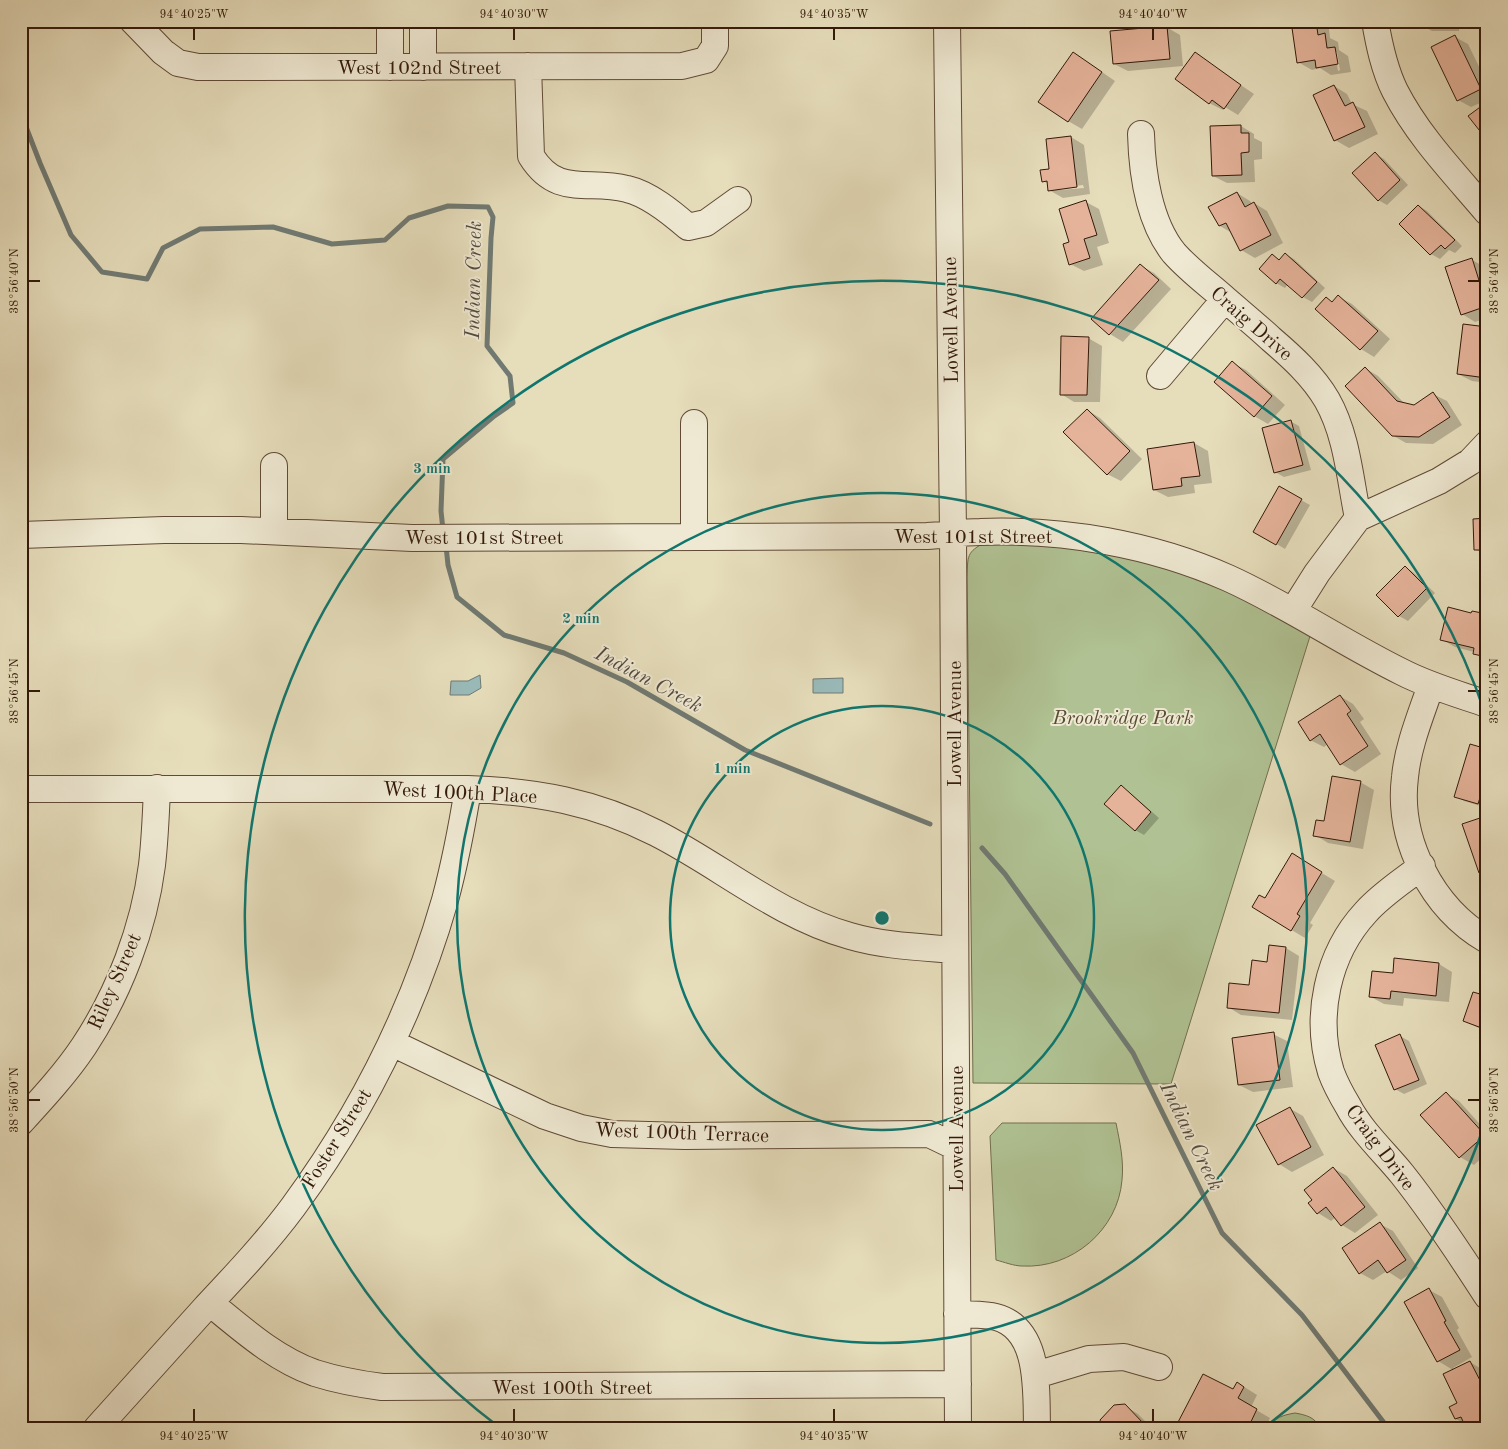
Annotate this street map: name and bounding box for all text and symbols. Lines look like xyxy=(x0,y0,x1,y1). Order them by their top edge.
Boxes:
text: 94°40'25"W xyxy=(159,8,229,21)
text: 94°40'35"W xyxy=(799,8,869,21)
text: 94°40'30"W xyxy=(479,9,549,21)
text: 94°40'40"W xyxy=(1118,9,1188,21)
street label: West 102nd Street xyxy=(337,59,501,79)
water label: Indian Creek xyxy=(463,221,486,340)
text: 38°56'40"N xyxy=(8,248,21,314)
text: 38°56'40"N xyxy=(1488,248,1501,314)
street label: Lowell Avenue xyxy=(941,256,963,383)
street label: Craig Drive xyxy=(1206,284,1295,365)
text: 3 min xyxy=(413,462,451,477)
street label: West 101st Street xyxy=(894,528,1053,548)
street label: West 101st Street xyxy=(405,529,564,549)
text: 2 min xyxy=(562,612,600,627)
water label: Indian Creek xyxy=(590,643,705,717)
text: 38°56'45"N xyxy=(8,658,21,724)
text: 38°56'45"N xyxy=(1488,658,1501,724)
street label: Lowell Avenue xyxy=(946,661,966,787)
park label: Brookridge Park xyxy=(1051,709,1194,729)
text: 1 min xyxy=(713,762,751,777)
street label: West 100th Place xyxy=(382,780,538,808)
centre of rings xyxy=(873,909,891,927)
street label: Riley Street xyxy=(86,930,146,1033)
street label: Lowell Avenue xyxy=(948,1066,968,1192)
text: 38°56'50"N xyxy=(8,1067,21,1133)
text: 38°56'50"N xyxy=(1488,1067,1501,1133)
water label: Indian Creek xyxy=(1155,1078,1226,1194)
street label: Foster Street xyxy=(299,1086,376,1193)
street label: Craig Drive xyxy=(1341,1102,1418,1195)
street label: West 100th Terrace xyxy=(594,1121,769,1147)
street label: West 100th Street xyxy=(491,1379,653,1399)
text: 94°40'25"W xyxy=(159,1430,229,1443)
text: 94°40'35"W xyxy=(799,1430,869,1443)
text: 94°40'30"W xyxy=(479,1431,549,1443)
text: 94°40'40"W xyxy=(1118,1431,1188,1443)

